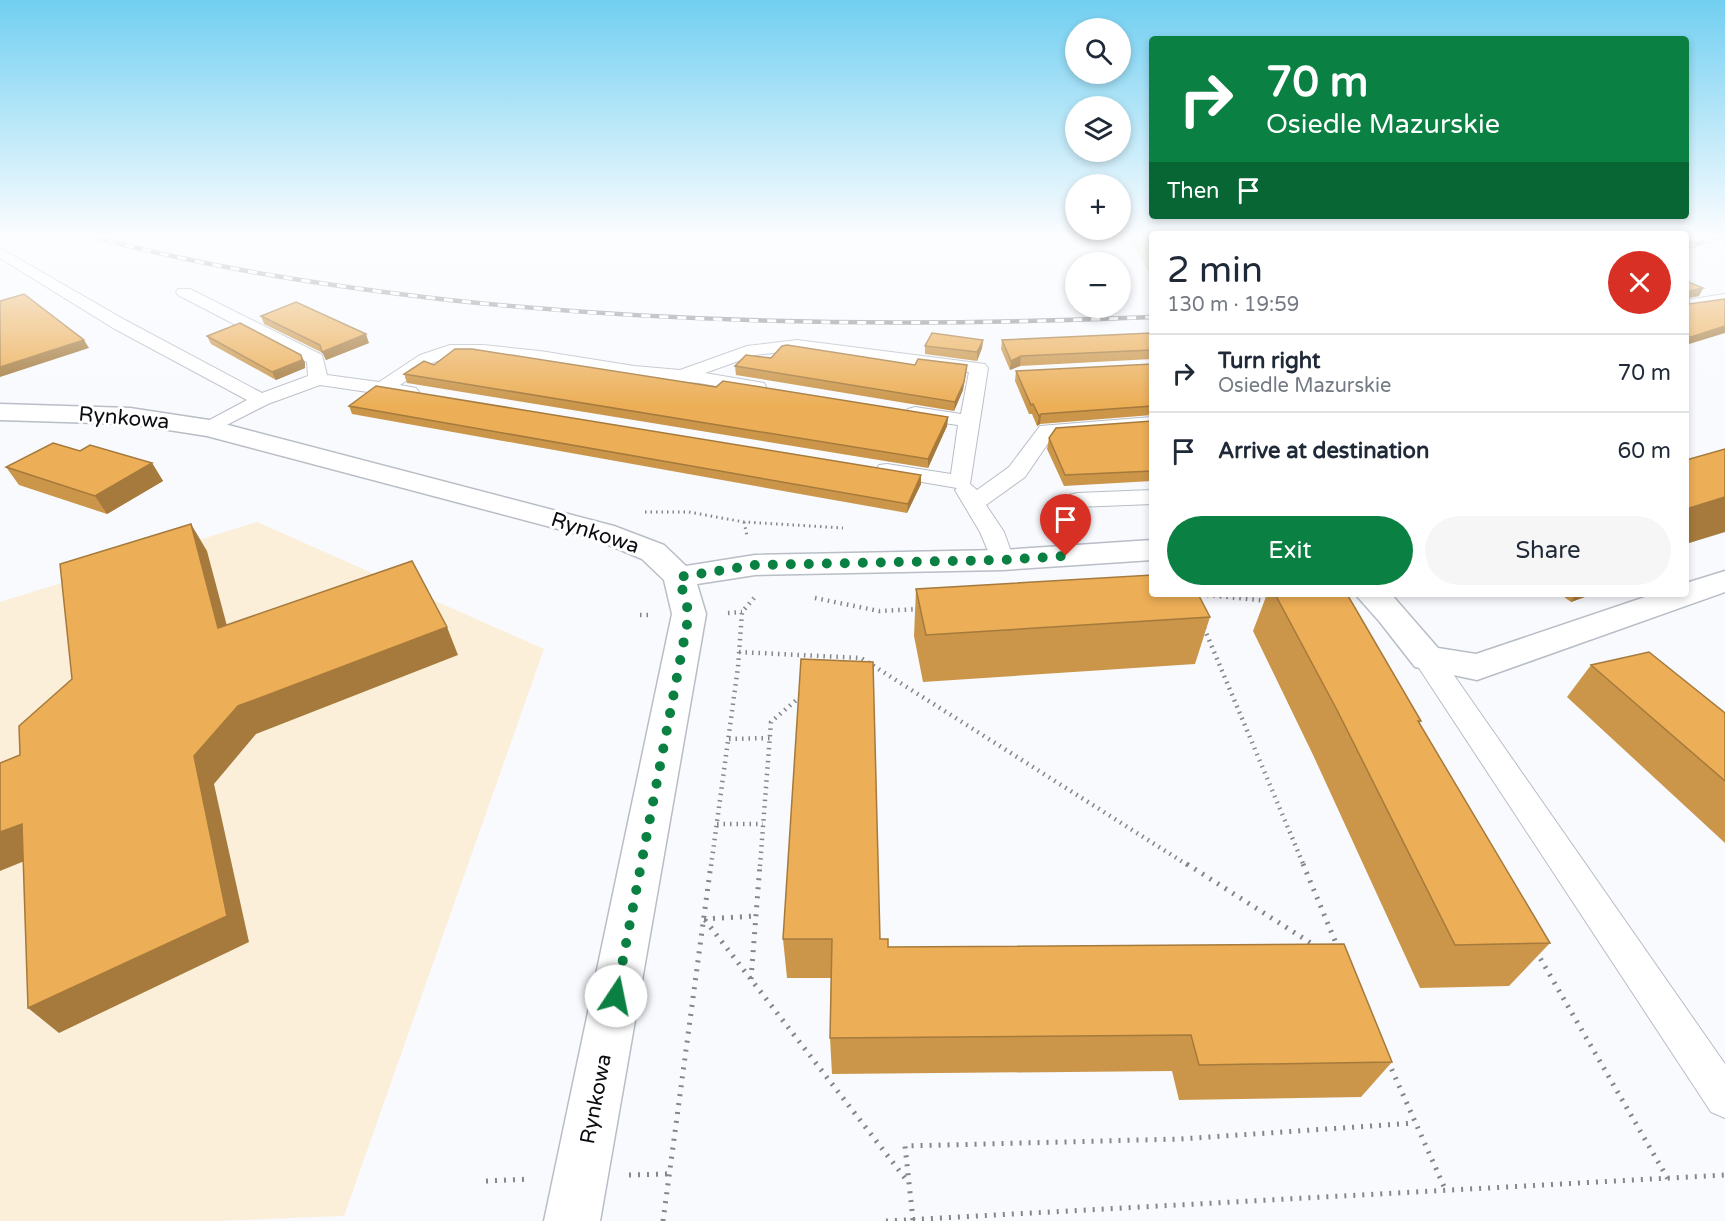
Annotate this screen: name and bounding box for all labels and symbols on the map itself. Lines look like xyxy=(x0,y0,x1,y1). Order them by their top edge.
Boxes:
street label: Rynkowa xyxy=(77,402,171,434)
pin xyxy=(1040,494,1091,556)
street label: Rynkowa xyxy=(548,507,642,559)
position arrow xyxy=(584,964,648,1028)
street label: Rynkowa xyxy=(575,1052,617,1146)

